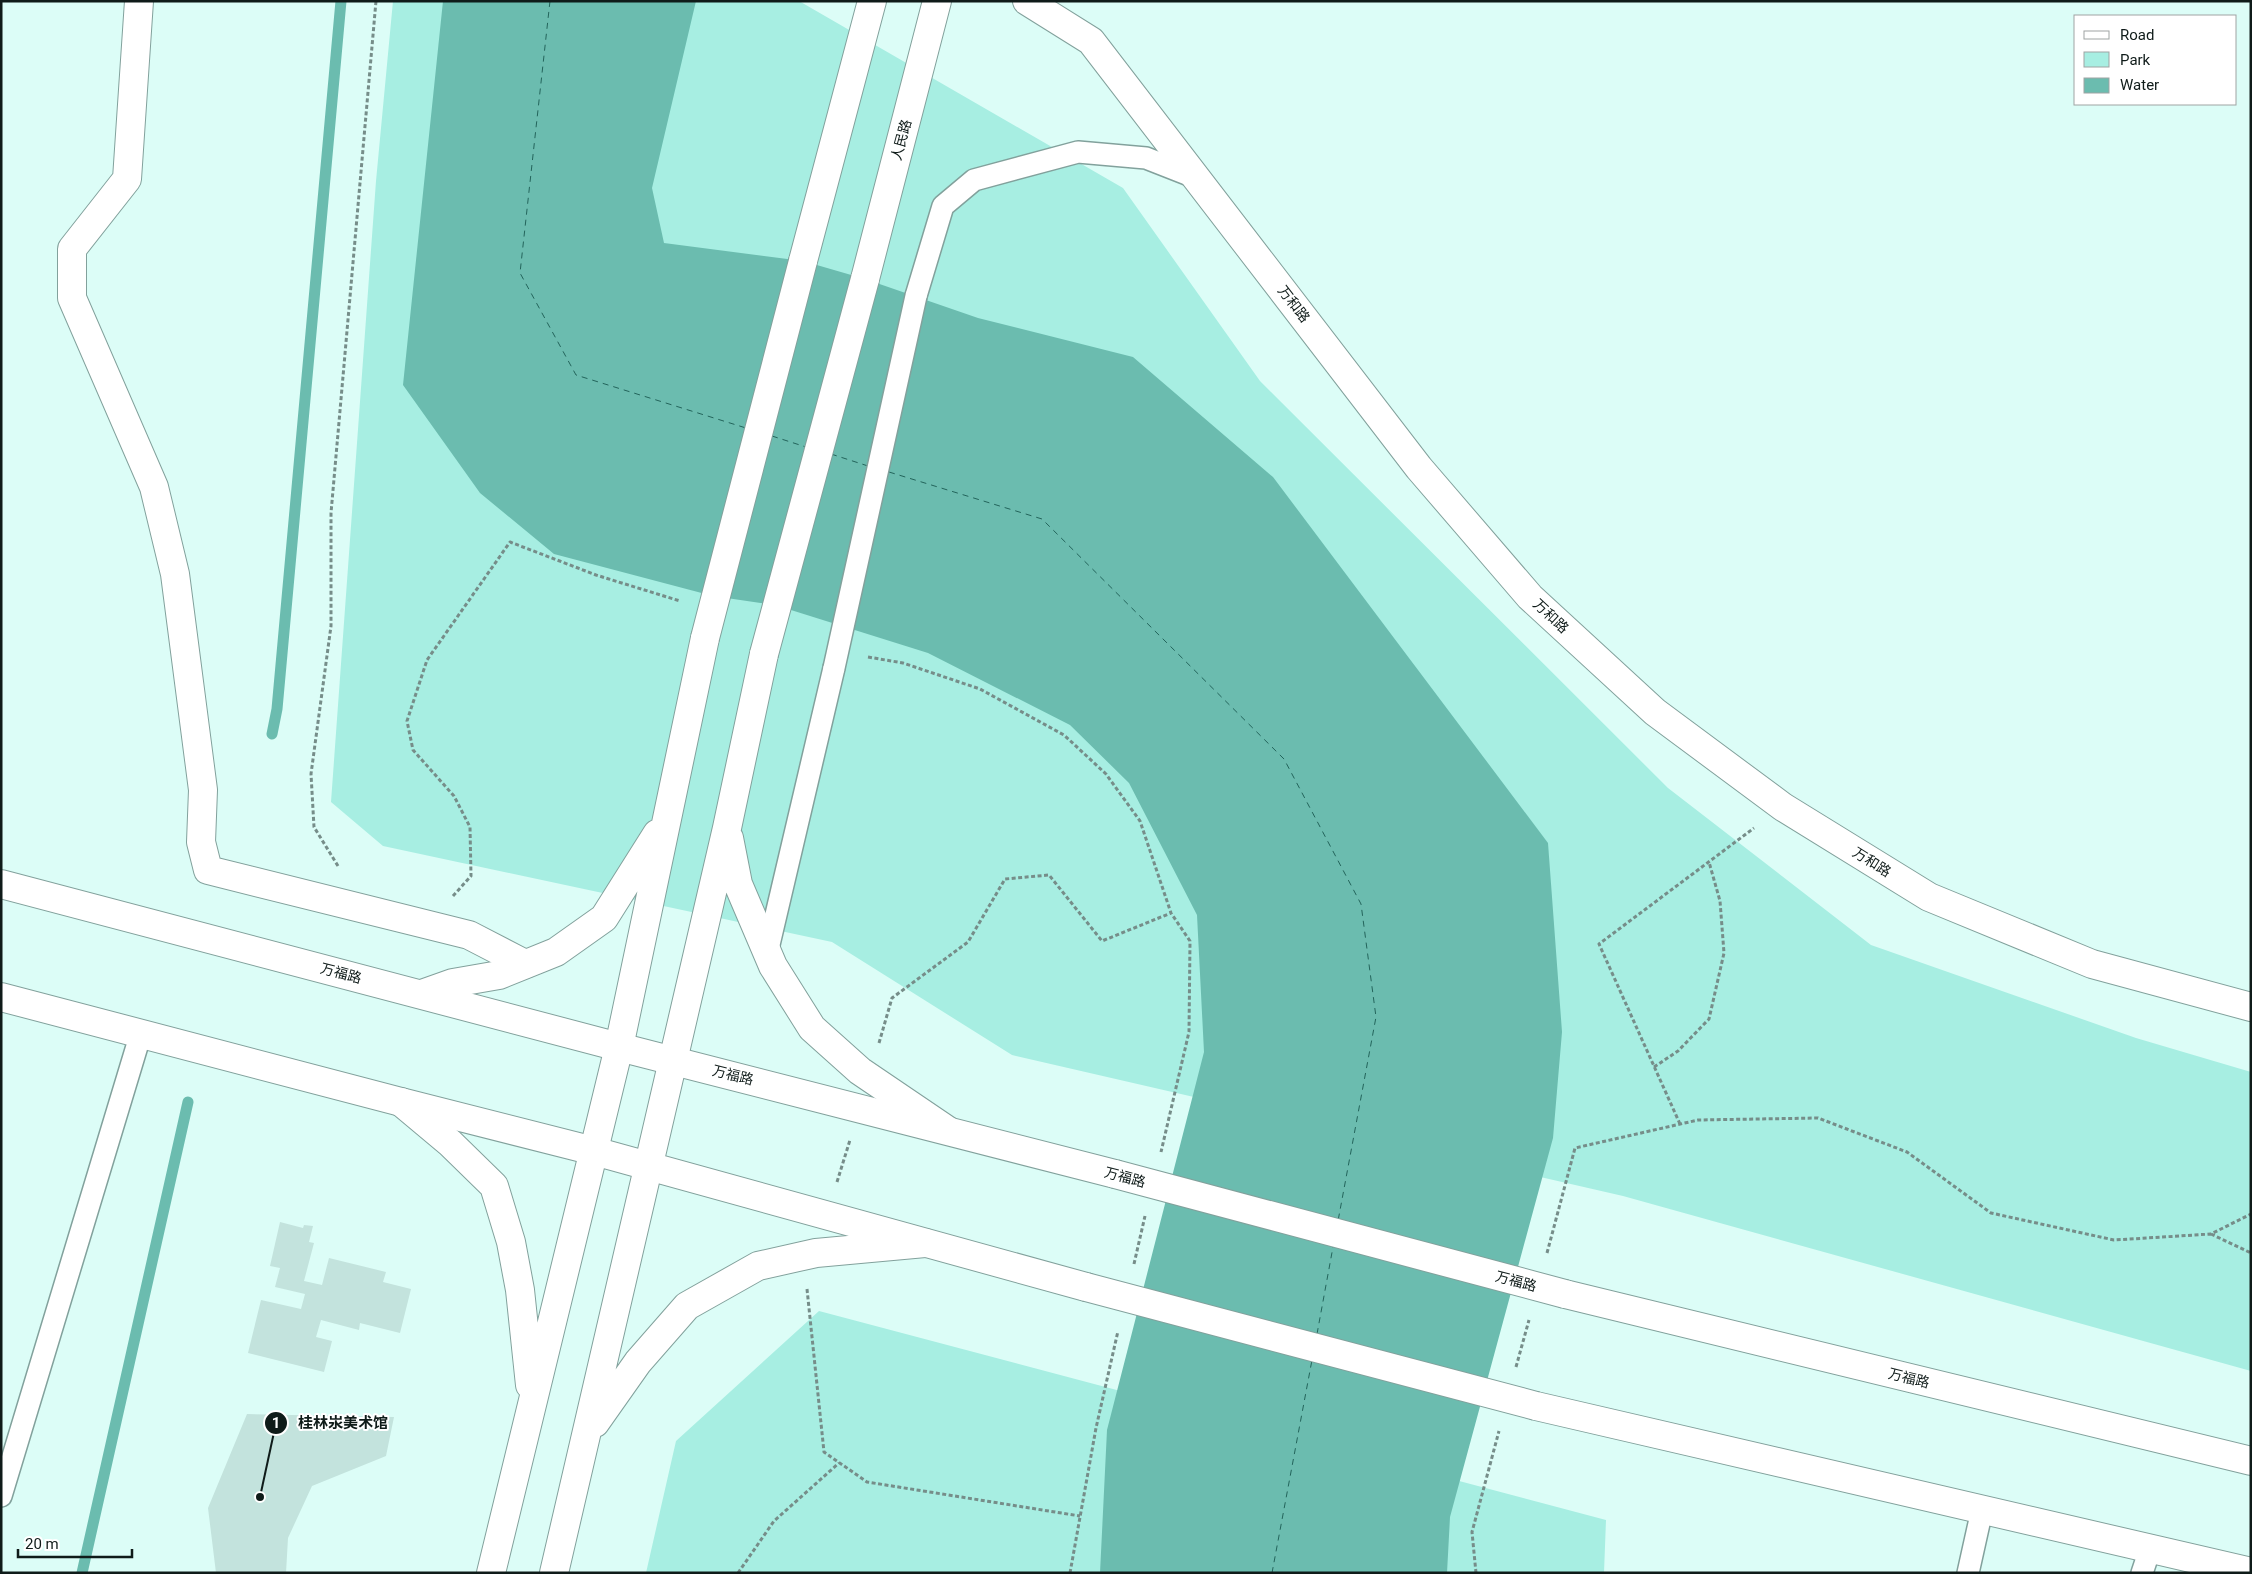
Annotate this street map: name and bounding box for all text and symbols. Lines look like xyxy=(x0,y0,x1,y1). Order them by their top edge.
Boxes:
legend xyxy=(2074,15,2237,105)
text: Road xyxy=(2120,26,2154,44)
text: Park xyxy=(2120,51,2151,69)
text: Water xyxy=(2120,76,2159,94)
street label: 人民路 xyxy=(888,118,914,162)
street label: 万和路 xyxy=(1275,283,1313,325)
street label: 万和路 xyxy=(1530,596,1572,636)
street label: 万和路 xyxy=(1850,844,1894,880)
street label: 万福路 xyxy=(319,960,363,986)
street label: 万福路 xyxy=(711,1062,755,1088)
street label: 万福路 xyxy=(1103,1164,1147,1190)
street label: 万福路 xyxy=(1494,1268,1538,1294)
street label: 万福路 xyxy=(1887,1365,1931,1391)
callout: 桂林汖美术馆 xyxy=(263,1408,398,1438)
text: 1 xyxy=(272,1414,280,1432)
text: 桂林汖美术馆 xyxy=(298,1414,388,1432)
scale bar xyxy=(18,1526,131,1558)
text: 20 m xyxy=(25,1535,59,1553)

